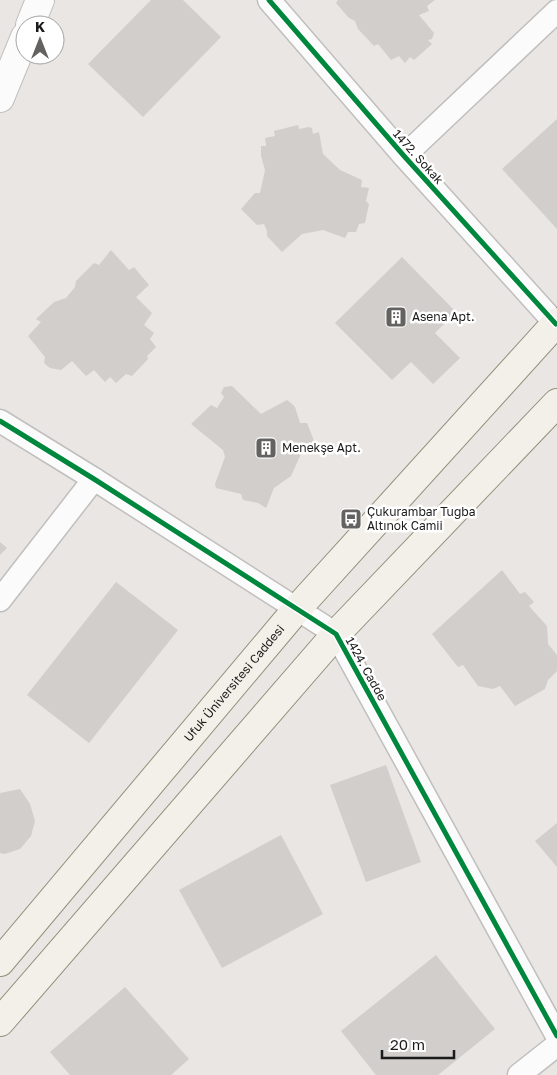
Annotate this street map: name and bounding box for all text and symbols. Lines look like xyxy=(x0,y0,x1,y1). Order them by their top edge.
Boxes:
north arrow xyxy=(15,15,65,65)
text: K xyxy=(35,18,45,35)
street label: 1472. Sokak xyxy=(390,126,447,187)
building icon: Asena Apt. xyxy=(384,305,408,329)
place label: Asena Apt. xyxy=(412,309,475,324)
building icon: Menekşe Apt. xyxy=(254,436,278,460)
place label: Menekşe Apt. xyxy=(282,440,361,455)
place label: Çukurambar Tuğba Altınok Camii xyxy=(367,504,475,533)
bus stop icon: Çukurambar Tuğba Altınok Camii xyxy=(339,507,363,531)
street label: Ufuk Üniversitesi Caddesi xyxy=(181,622,287,745)
street label: 1424. Cadde xyxy=(343,634,390,703)
scale bar xyxy=(382,1028,454,1060)
text: 20 m xyxy=(390,1035,425,1053)

